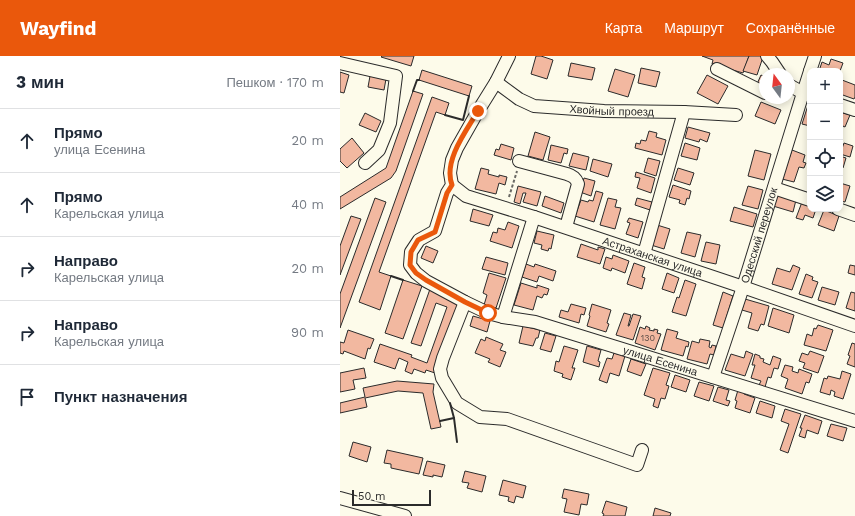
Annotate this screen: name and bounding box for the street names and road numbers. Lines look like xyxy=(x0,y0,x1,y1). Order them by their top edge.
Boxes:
street label: Хвойный проезд xyxy=(569,102,655,118)
street label: Одесский переулок xyxy=(738,186,780,285)
street label: Астраханская улица xyxy=(601,234,705,280)
street label: улица Есенина xyxy=(622,343,700,379)

